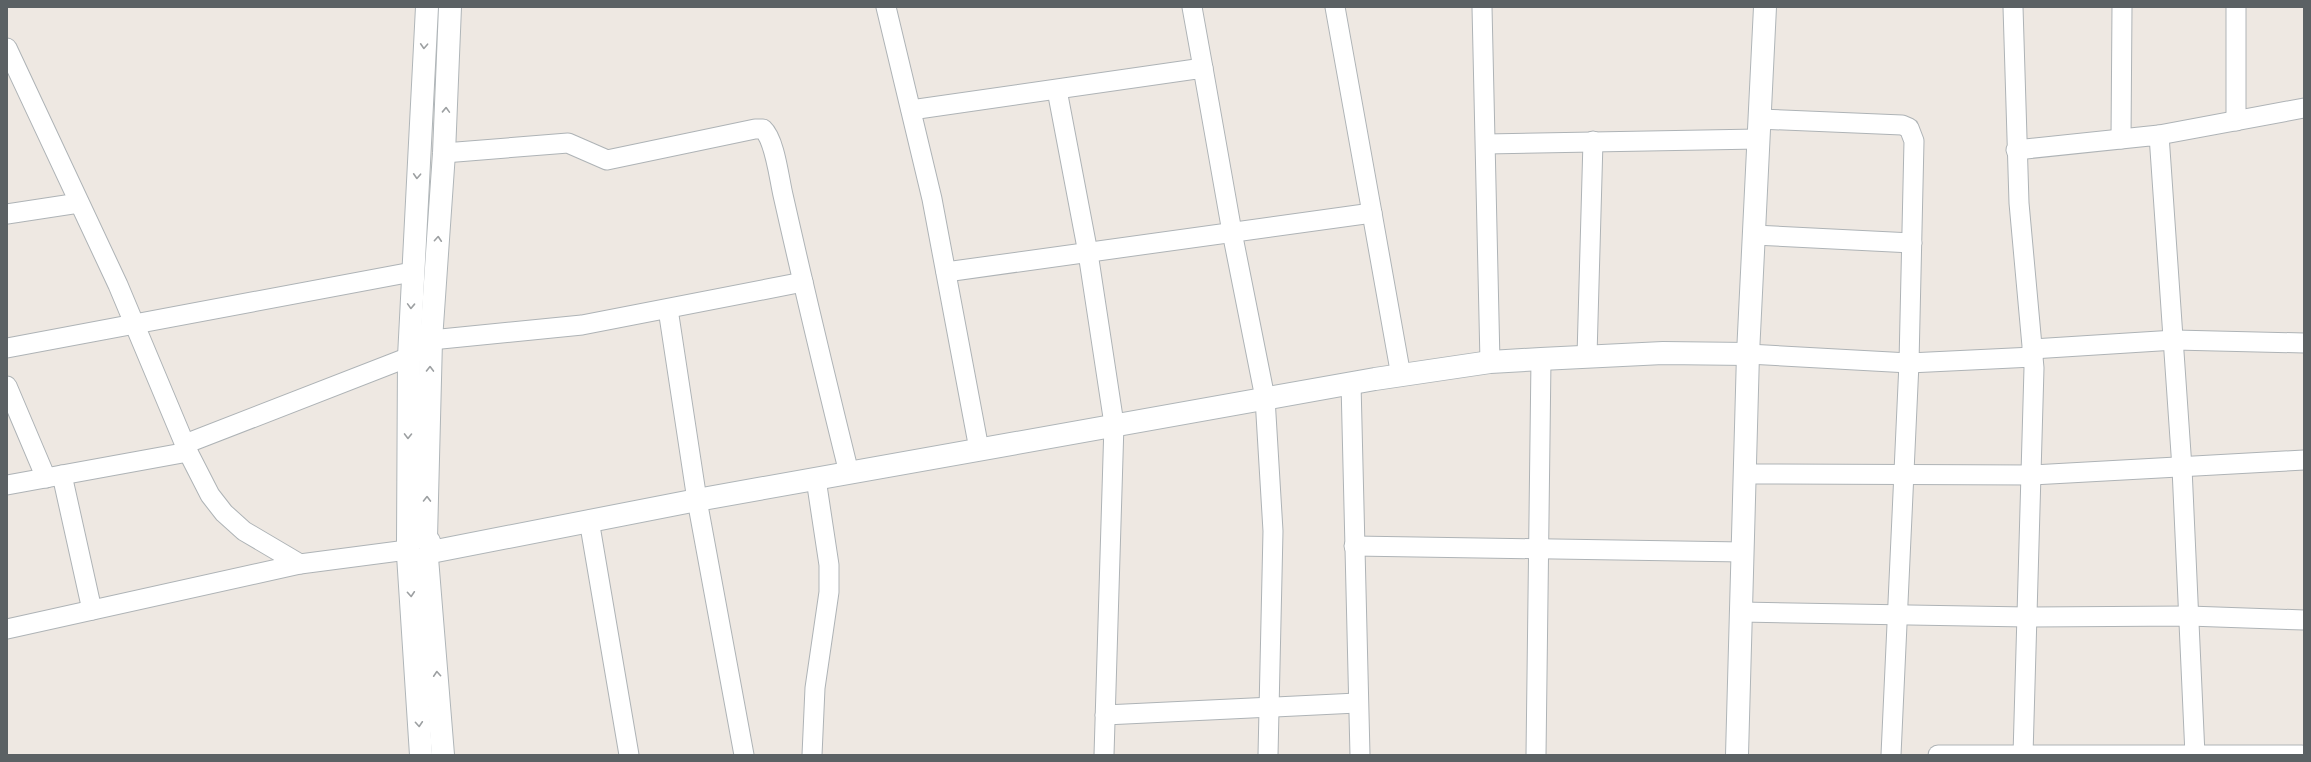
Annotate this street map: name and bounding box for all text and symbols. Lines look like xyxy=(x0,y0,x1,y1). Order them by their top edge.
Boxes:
one-way arrow xyxy=(420,43,429,49)
one-way arrow xyxy=(441,107,450,113)
one-way arrow xyxy=(413,173,422,179)
one-way arrow xyxy=(433,236,442,242)
one-way arrow xyxy=(407,303,415,309)
one-way arrow xyxy=(426,366,434,372)
one-way arrow xyxy=(404,433,412,439)
one-way arrow xyxy=(423,496,432,502)
one-way arrow xyxy=(406,591,415,597)
one-way arrow xyxy=(432,671,441,677)
one-way arrow xyxy=(415,721,424,727)

